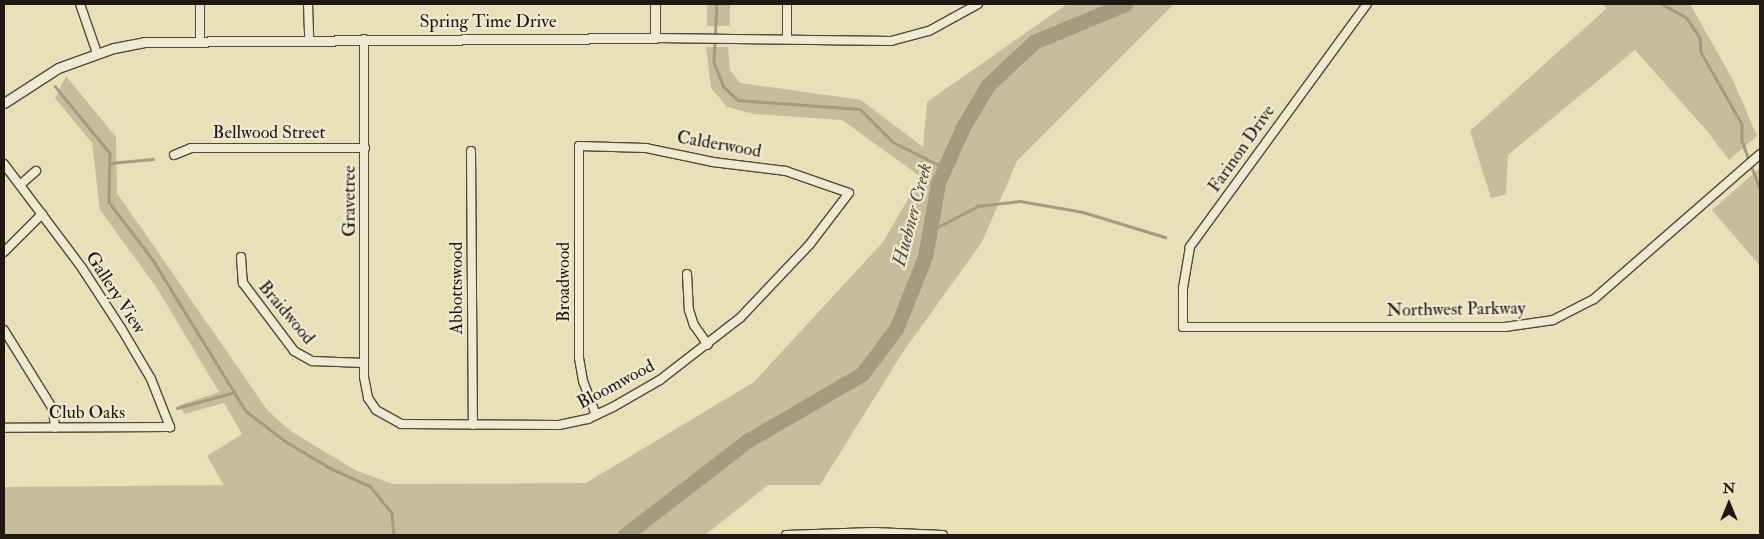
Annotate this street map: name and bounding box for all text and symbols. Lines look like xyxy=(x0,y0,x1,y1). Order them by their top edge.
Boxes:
street label: Spring Time Drive xyxy=(420,11,556,33)
street label: Farinon Drive xyxy=(1204,101,1280,197)
street label: Bellwood Street xyxy=(213,122,325,144)
street label: Calderwood xyxy=(675,127,763,163)
water label: Huebner Creek xyxy=(888,161,938,269)
street label: Gravetree xyxy=(339,165,361,237)
street label: Abbottswood xyxy=(446,242,468,334)
street label: Broadwood xyxy=(553,242,575,322)
street label: Gallery View xyxy=(80,248,150,338)
street label: Braidwood xyxy=(253,277,319,349)
street label: Northwest Parkway xyxy=(1386,298,1526,322)
street label: Bloomwood xyxy=(574,356,658,414)
street label: Club Oaks xyxy=(49,402,125,424)
north arrow xyxy=(1704,479,1754,529)
text: N xyxy=(1723,480,1735,497)

